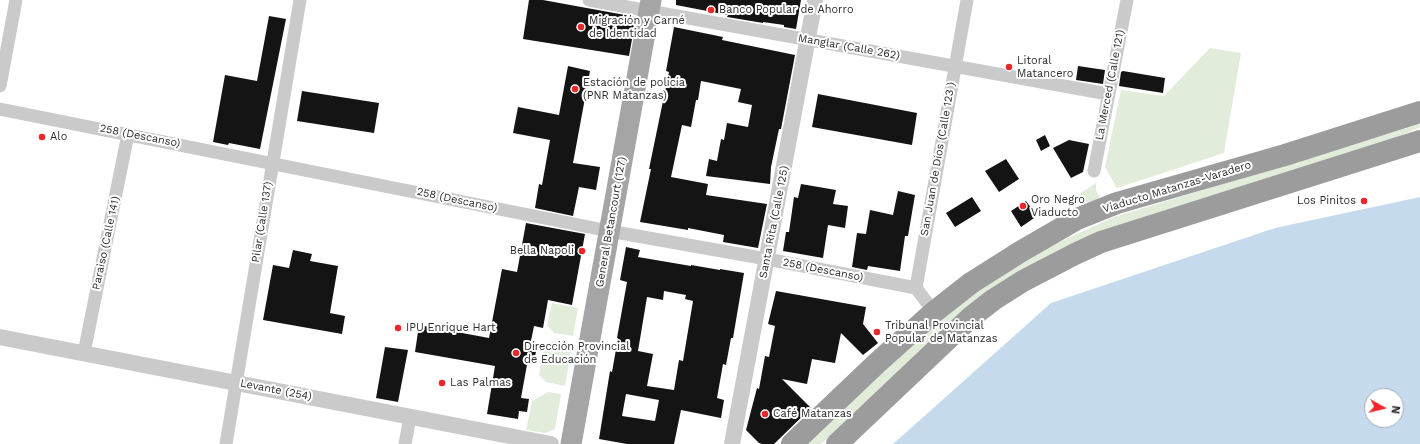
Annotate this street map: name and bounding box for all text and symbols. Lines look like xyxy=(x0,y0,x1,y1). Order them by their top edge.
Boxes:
place label: Banco Popular de Ahorro xyxy=(719,3,854,17)
marker: Banco Popular de Ahorro xyxy=(706,5,716,15)
place label: Migración y Carné de Identidad xyxy=(589,14,685,40)
marker: Migración y Carné de Identidad xyxy=(576,22,586,32)
street label: La Merced (Calle 121) xyxy=(1093,29,1127,141)
street label: Manglar (Calle 262) xyxy=(797,32,901,62)
place label: Litoral Matancero xyxy=(1017,54,1073,80)
marker: Litoral Matancero xyxy=(1004,62,1014,72)
place label: Estación de policía (PNR Matanzas) xyxy=(583,76,685,102)
street label: San Juan de Díos (Calle 123 ) xyxy=(918,81,958,237)
marker: Estación de policía (PNR Matanzas) xyxy=(570,84,580,94)
street label: 258 (Descanso) xyxy=(98,122,182,150)
place label: Alo xyxy=(50,130,67,144)
marker: Alo xyxy=(37,132,47,142)
street label: General Betancourt (127) xyxy=(593,156,629,288)
street label: Viaducto Matanzas-Varadero xyxy=(1101,158,1253,216)
street label: Santa Rita (Calle 125) xyxy=(757,165,791,279)
street label: Pilar (Calle 137) xyxy=(249,181,275,263)
street label: 258 (Descanso) xyxy=(416,185,498,215)
place label: Oro Negro Viaducto xyxy=(1031,193,1085,219)
place label: Los Pinitos xyxy=(1297,194,1356,208)
street label: Paraiso (Calle 141) xyxy=(90,195,122,291)
marker: Los Pinitos xyxy=(1359,196,1369,206)
marker: Oro Negro Viaducto xyxy=(1018,201,1028,211)
place label: Bella Napoli xyxy=(510,244,574,258)
marker: Bella Napoli xyxy=(577,246,587,256)
street label: 258 (Descanso) xyxy=(781,256,865,284)
place label: Tribunal Provincial Popular de Matanzas xyxy=(885,319,998,345)
place label: IPU Enrique Hart xyxy=(406,321,496,335)
marker: IPU Enrique Hart xyxy=(393,323,403,333)
marker: Tribunal Provincial Popular de Matanzas xyxy=(872,327,882,337)
place label: Dirección Provincial de Educación xyxy=(524,340,630,366)
marker: Dirección Provincial de Educación xyxy=(511,348,521,358)
place label: Las Palmas xyxy=(450,376,511,390)
street label: Levante (254) xyxy=(239,377,313,403)
marker: Las Palmas xyxy=(437,378,447,388)
north arrow xyxy=(1364,388,1404,428)
text: N xyxy=(1388,405,1402,415)
place label: Café Matanzas xyxy=(773,407,852,421)
marker: Café Matanzas xyxy=(760,409,770,419)

